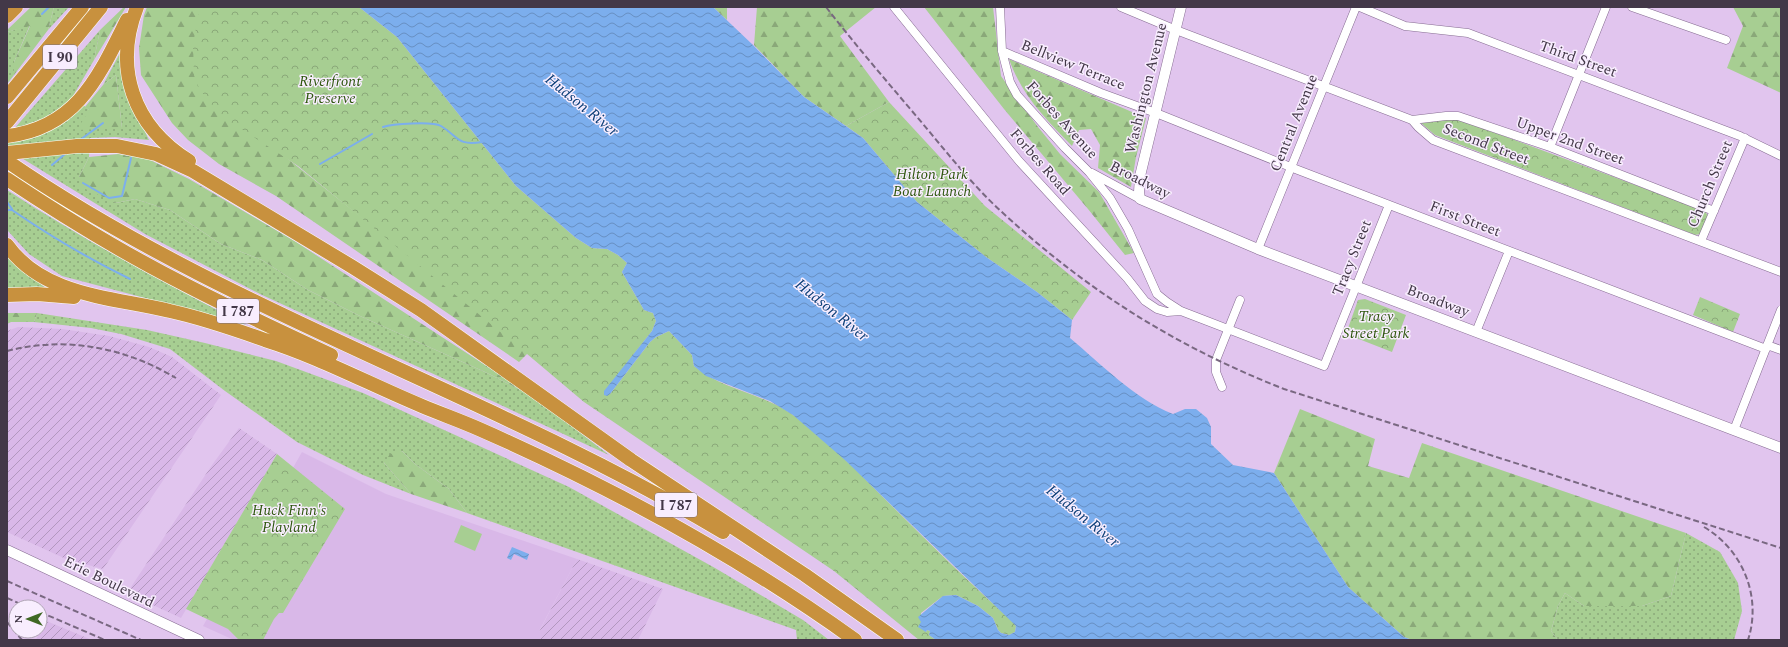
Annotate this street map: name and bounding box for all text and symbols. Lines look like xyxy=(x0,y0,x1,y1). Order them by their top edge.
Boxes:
street label: Washington Avenue xyxy=(1119,20,1173,156)
street label: Bellview Terrace xyxy=(1017,34,1129,96)
street label: Third Street xyxy=(1536,34,1620,84)
road number: I 90 xyxy=(43,45,77,69)
water label: Hudson River xyxy=(540,68,624,143)
park label: Riverfront Preserve xyxy=(299,70,361,110)
street label: Central Avenue xyxy=(1264,71,1324,175)
street label: Forbes Avenue xyxy=(1021,76,1103,164)
street label: Upper 2nd Street xyxy=(1513,111,1627,171)
street label: Second Street xyxy=(1439,117,1533,171)
street label: Forbes Road xyxy=(1004,123,1076,201)
street label: Church Street xyxy=(1681,137,1739,231)
street label: Broadway xyxy=(1106,155,1175,205)
park label: Hilton Park Boat Launch xyxy=(893,163,972,203)
street label: First Street xyxy=(1426,195,1504,243)
street label: Tracy Street xyxy=(1326,216,1378,300)
water label: Hudson River xyxy=(790,273,874,348)
street label: Broadway xyxy=(1403,279,1473,324)
road number: I 787 xyxy=(217,299,259,323)
park label: Tracy Street Park xyxy=(1342,305,1410,345)
water label: Hudson River xyxy=(1041,479,1125,554)
road number: I 787 xyxy=(655,493,697,517)
park label: Huck Finn's Playland xyxy=(252,499,327,539)
street label: Erie Boulevard xyxy=(60,550,158,614)
north arrow xyxy=(8,599,48,639)
text: N xyxy=(10,614,27,623)

